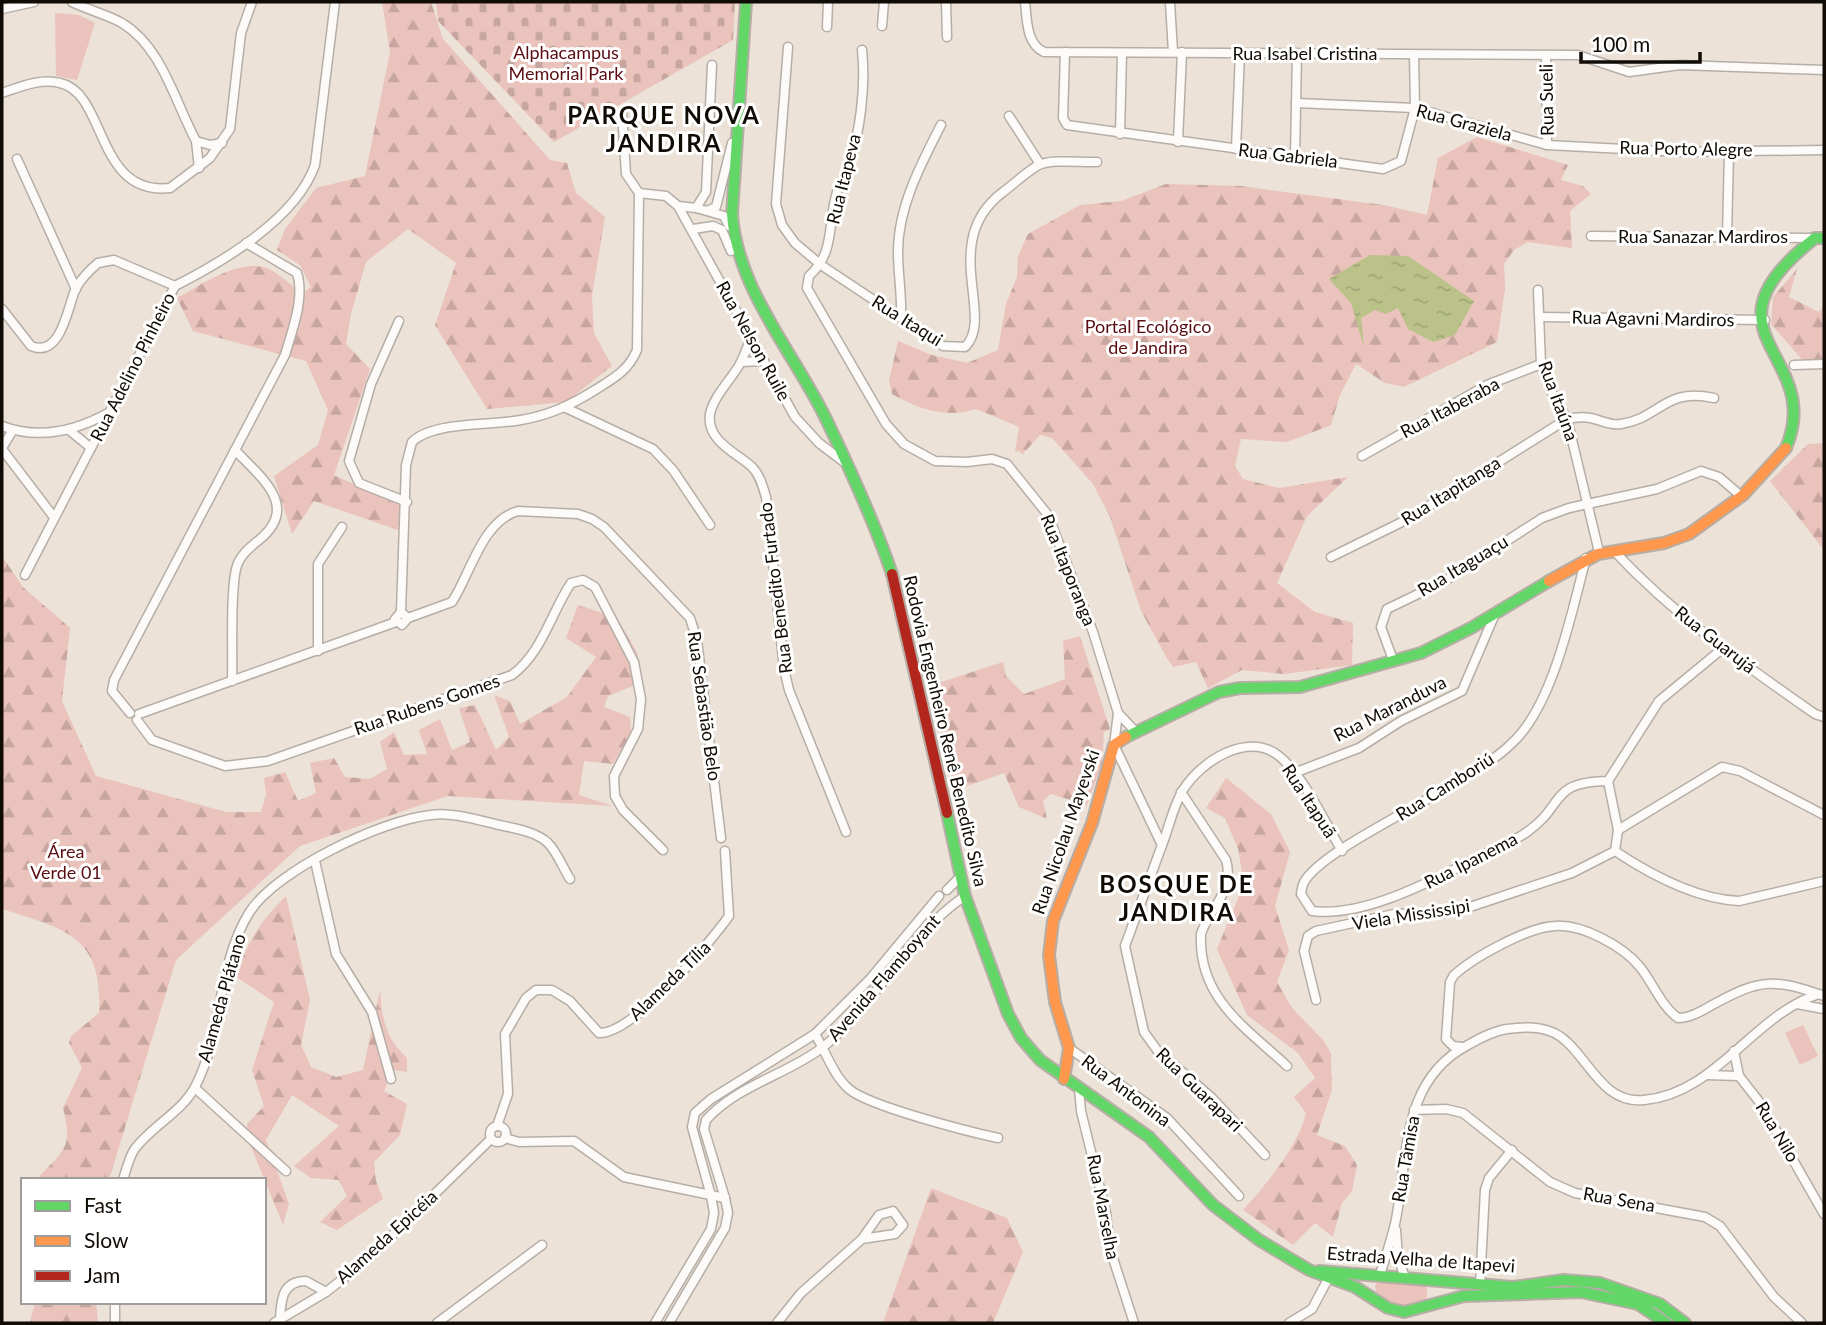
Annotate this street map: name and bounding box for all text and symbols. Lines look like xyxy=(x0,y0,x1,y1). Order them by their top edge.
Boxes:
scale bar xyxy=(1581,21,1700,65)
text: 100 m xyxy=(1591,31,1650,56)
park label: Alphacampus Memorial Park xyxy=(509,41,624,84)
street label: Rua Isabel Cristina xyxy=(1232,42,1378,64)
street label: Rua Sueli xyxy=(1534,64,1558,136)
street label: Rua Graziela xyxy=(1414,99,1514,145)
district label: PARQUE NOVA JANDIRA xyxy=(567,100,761,157)
street label: Rua Itapeva xyxy=(821,131,865,226)
street label: Rua Porto Alegre xyxy=(1619,136,1753,160)
street label: Rua Gabriela xyxy=(1237,138,1339,172)
street label: Rua Sanazar Mardiros xyxy=(1618,225,1788,247)
street label: Rua Nelson Ruile xyxy=(712,277,796,404)
street label: Rua Adelino Pinheiro xyxy=(85,288,179,445)
street label: Rua Itaqui xyxy=(868,290,947,350)
street label: Rua Agavni Mardiros xyxy=(1572,306,1735,330)
park label: Portal Ecológico de Jandira xyxy=(1085,315,1211,358)
street label: Rua Itaúna xyxy=(1534,358,1584,444)
street label: Rua Itaberaba xyxy=(1396,372,1503,442)
street label: Rua Itapitanga xyxy=(1397,451,1504,529)
street label: Rua Benedito Furtado xyxy=(754,501,796,675)
street label: Rua Itaporanga xyxy=(1036,510,1101,629)
street label: Rua Itaguaçu xyxy=(1413,530,1512,601)
street label: Rodovia Engenheiro Renê Benedito Silva xyxy=(899,573,993,889)
street label: Rua Guarujá xyxy=(1671,601,1760,678)
street label: Rua Sebastião Belo xyxy=(684,630,726,782)
street label: Rua Rubens Gomes xyxy=(351,669,503,739)
street label: Rua Maranduva xyxy=(1330,670,1450,746)
street label: Rua Nicolau Mayevski xyxy=(1027,746,1104,917)
street label: Rua Camboriú xyxy=(1391,747,1498,825)
street label: Rua Itapuã xyxy=(1278,759,1342,842)
street label: Rua Ipanema xyxy=(1420,827,1521,893)
park label: Área Verde 01 xyxy=(30,840,102,883)
district label: BOSQUE DE JANDIRA xyxy=(1099,869,1255,926)
street label: Viela Mississipi xyxy=(1350,894,1471,934)
street label: Avenida Flamboyant xyxy=(822,909,945,1045)
street label: Alameda Plátano xyxy=(192,931,250,1065)
street label: Alameda Tília xyxy=(624,936,715,1025)
street label: Rua Guarapari xyxy=(1152,1043,1248,1136)
street label: Rua Antonina xyxy=(1078,1050,1176,1131)
street label: Rua Nilo xyxy=(1751,1097,1805,1166)
street label: Rua Tâmisa xyxy=(1387,1114,1423,1204)
street label: Rua Marselha xyxy=(1083,1152,1125,1261)
legend xyxy=(21,1178,266,1304)
street label: Rua Sena xyxy=(1581,1182,1657,1216)
street label: Alameda Epicéia xyxy=(331,1185,442,1288)
text: Fast xyxy=(84,1192,122,1217)
text: Slow xyxy=(84,1227,129,1252)
street label: Estrada Velha de Itapevi xyxy=(1326,1241,1516,1277)
text: Jam xyxy=(84,1262,120,1287)

